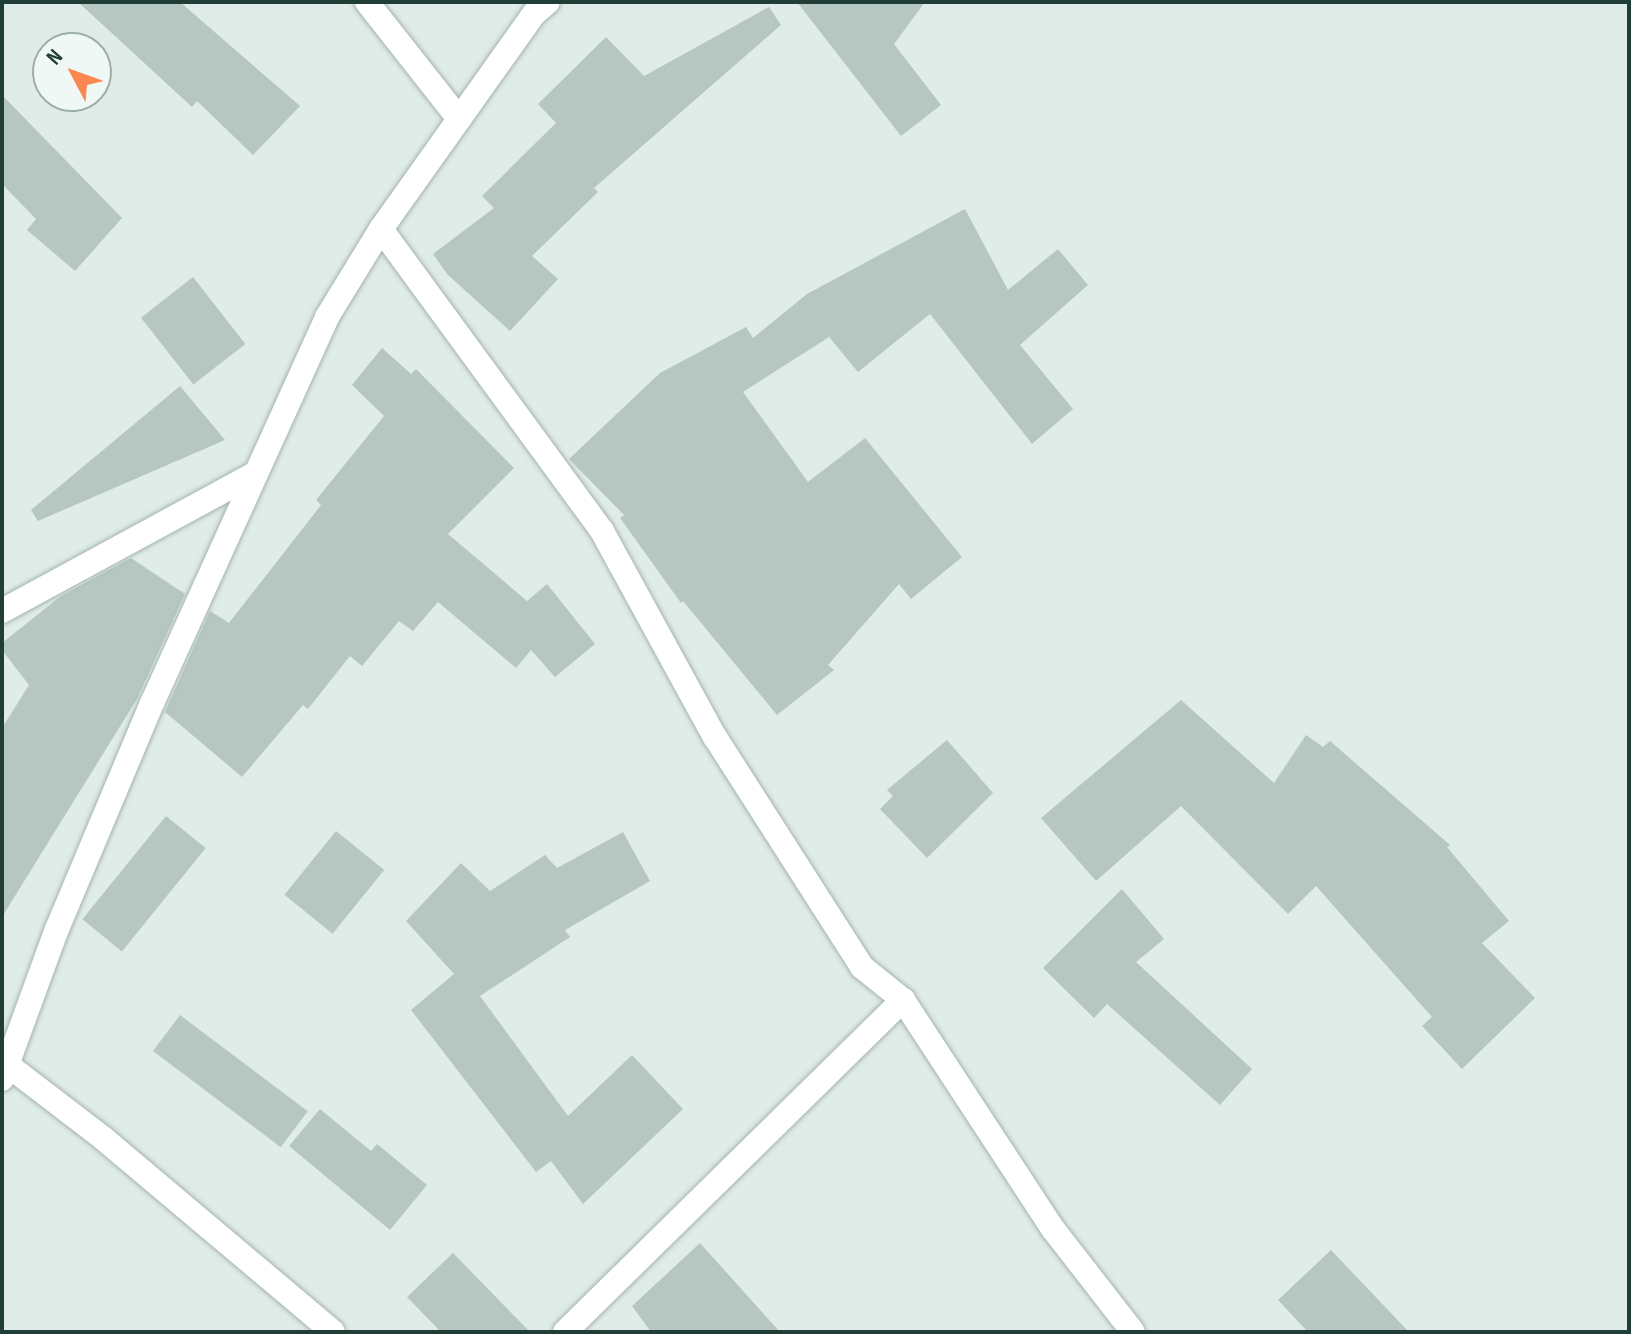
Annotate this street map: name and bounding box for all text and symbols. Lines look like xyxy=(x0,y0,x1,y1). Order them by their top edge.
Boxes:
north arrow xyxy=(32,32,112,112)
text: N xyxy=(41,44,69,71)

